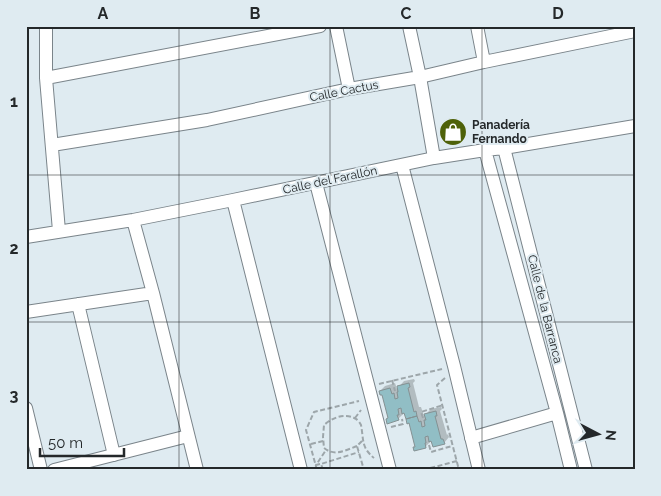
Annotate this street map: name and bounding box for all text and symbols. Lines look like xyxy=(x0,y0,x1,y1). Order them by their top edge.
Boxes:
text: A xyxy=(98,4,109,23)
text: B xyxy=(250,4,261,23)
text: C xyxy=(401,4,412,23)
text: D xyxy=(552,4,564,23)
street label: Calle Cactus xyxy=(308,77,380,105)
text: 1 xyxy=(10,92,18,111)
shop icon: Panadería Fernando xyxy=(438,117,468,147)
place label: Panadería Fernando xyxy=(472,118,530,146)
street label: Calle del Farallón xyxy=(282,163,378,197)
text: 2 xyxy=(9,239,19,258)
street label: Calle de la Barranca xyxy=(525,253,565,365)
text: 3 xyxy=(10,386,19,405)
north arrow xyxy=(574,408,624,458)
scale bar xyxy=(40,426,124,458)
text: N xyxy=(602,429,619,442)
text: 50 m xyxy=(48,434,83,452)

